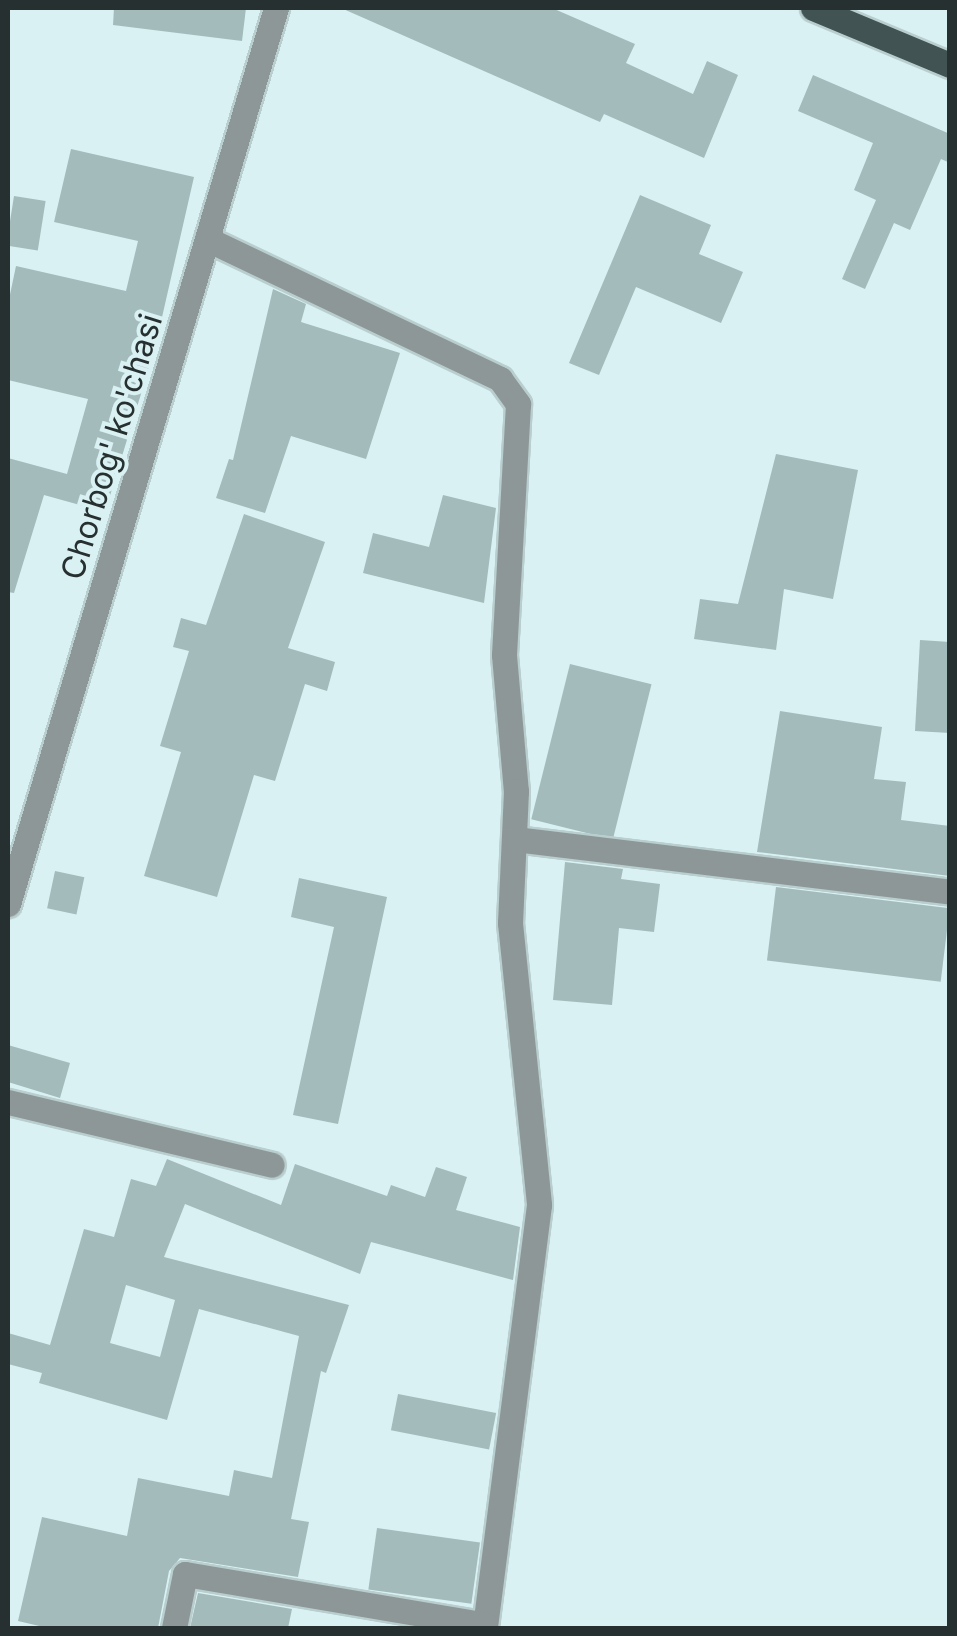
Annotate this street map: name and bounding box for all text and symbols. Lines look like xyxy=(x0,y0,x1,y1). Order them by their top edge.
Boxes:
street label: Сhorbog' ko'chasi xyxy=(53,310,171,584)

